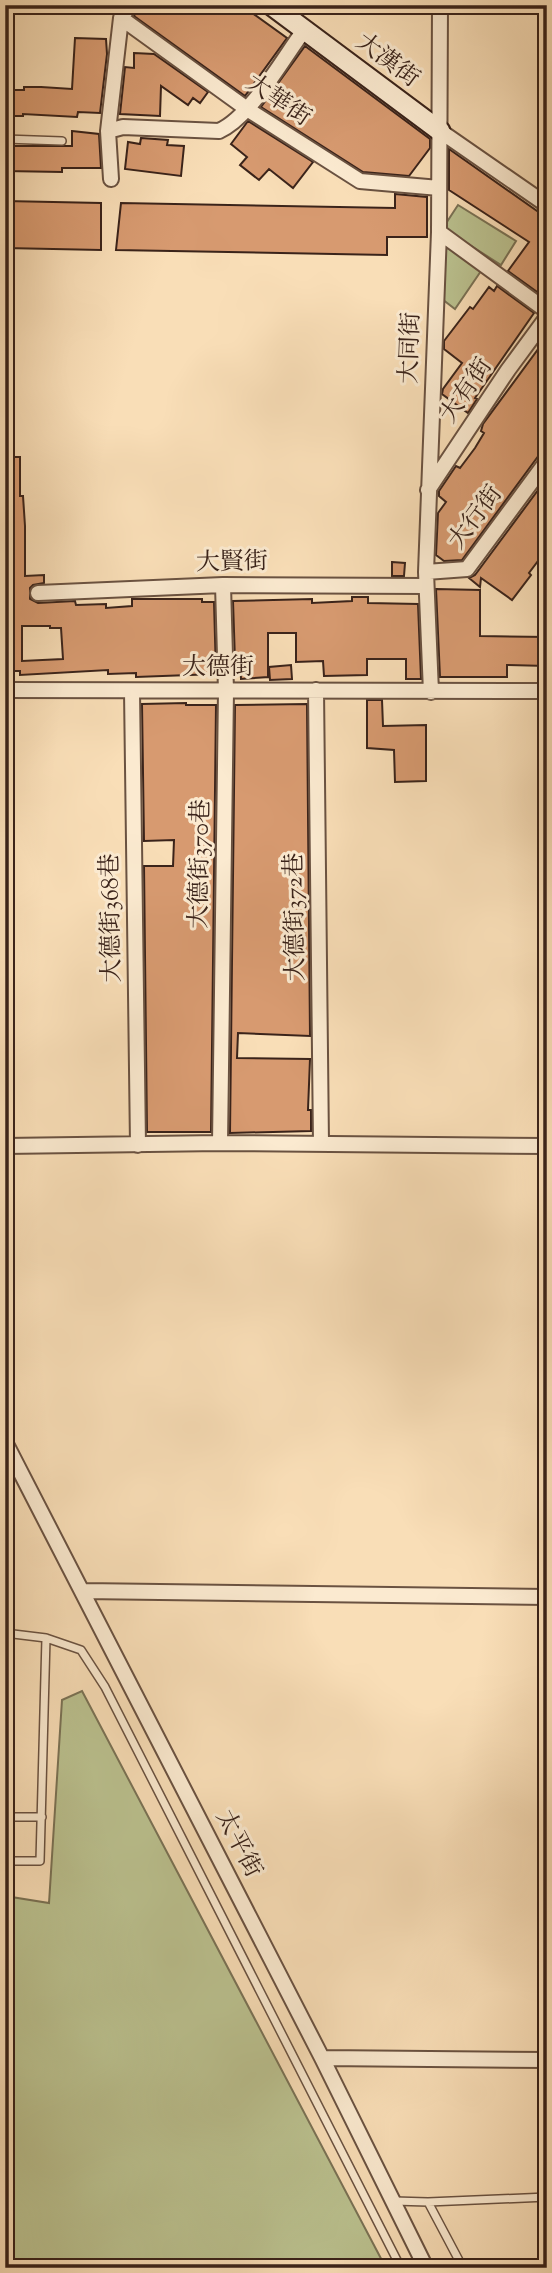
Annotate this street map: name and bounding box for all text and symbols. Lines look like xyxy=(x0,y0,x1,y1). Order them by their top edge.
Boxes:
street label: 大漢街 xyxy=(348,26,426,96)
street label: 大華街 xyxy=(239,67,317,135)
street label: 大同街 xyxy=(393,311,429,385)
street label: 大有街 xyxy=(433,352,501,430)
street label: 大行街 xyxy=(441,479,511,557)
street label: 大賢街 xyxy=(196,545,268,581)
street label: 大德街 xyxy=(182,651,254,685)
street label: 大德街370巷 xyxy=(183,799,219,929)
street label: 大德街372巷 xyxy=(278,852,314,982)
street label: 大德街368巷 xyxy=(94,853,130,983)
street label: 太平街 xyxy=(207,1804,269,1884)

